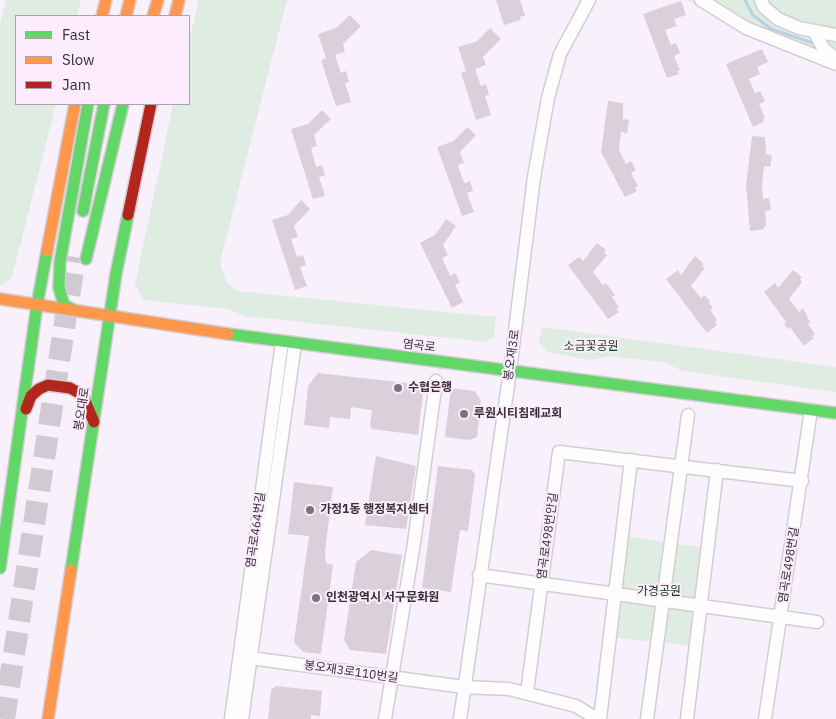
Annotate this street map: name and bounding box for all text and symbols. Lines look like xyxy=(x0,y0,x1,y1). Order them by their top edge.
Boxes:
legend xyxy=(15,15,190,105)
text: Fast xyxy=(62,25,90,44)
text: Slow xyxy=(62,50,95,69)
text: Jam xyxy=(62,75,91,94)
street label: 봉오재3로 xyxy=(501,329,523,381)
street label: 염곡로 xyxy=(402,337,436,355)
park label: 소금꽃공원 xyxy=(563,340,619,354)
place label: 수협은행 xyxy=(408,381,452,395)
marker: 수협은행 xyxy=(392,382,404,394)
street label: 봉오대로 xyxy=(71,386,93,432)
place label: 루원시티침례교회 xyxy=(474,407,562,421)
marker: 루원시티침례교회 xyxy=(458,408,470,420)
street label: 염곡로464번길 xyxy=(244,491,268,569)
street label: 염곡로498번안길 xyxy=(535,492,561,580)
place label: 가정1동 행정복지센터 xyxy=(320,503,429,517)
marker: 가정1동 행정복지센터 xyxy=(304,504,316,516)
street label: 염곡로498번길 xyxy=(776,526,802,604)
park label: 가경공원 xyxy=(637,585,681,599)
place label: 인천광역시 서구문화원 xyxy=(326,591,439,605)
marker: 인천광역시 서구문화원 xyxy=(310,592,322,604)
street label: 봉오재3로110번길 xyxy=(303,658,399,686)

